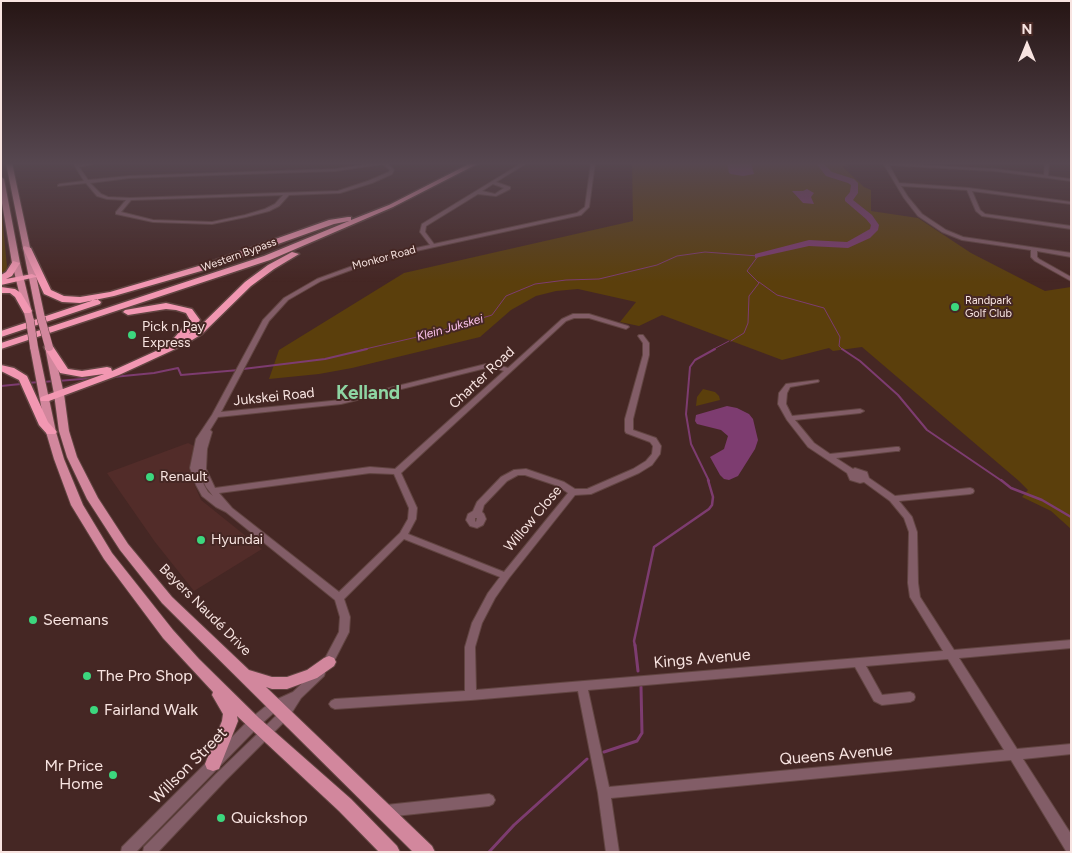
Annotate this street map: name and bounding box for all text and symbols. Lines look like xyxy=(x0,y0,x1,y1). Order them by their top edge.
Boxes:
north arrow xyxy=(1002,20,1052,70)
text: N xyxy=(1022,21,1032,38)
street label: Western Bypass xyxy=(200,235,278,275)
street label: Monkor Road xyxy=(351,243,417,273)
place label: Randpark Golf Club xyxy=(965,294,1012,320)
marker: Randpark Golf Club xyxy=(949,301,961,313)
water label: Klein Jukskei xyxy=(415,312,485,344)
place label: Pick n Pay Express xyxy=(142,319,205,352)
marker: Pick n Pay Express xyxy=(126,329,138,341)
street label: Charter Road xyxy=(446,344,518,412)
district label: Kelland xyxy=(336,382,400,404)
street label: Jukskei Road xyxy=(233,384,315,410)
place label: Renault xyxy=(160,469,208,485)
marker: Renault xyxy=(144,471,156,483)
street label: Willow Close xyxy=(501,483,565,555)
place label: Hyundai xyxy=(211,532,263,548)
marker: Hyundai xyxy=(195,534,207,546)
street label: Beyers Naudé Drive xyxy=(156,561,254,659)
place label: Seemans xyxy=(43,610,108,630)
marker: Seemans xyxy=(27,614,39,626)
street label: Kings Avenue xyxy=(653,645,751,673)
place label: The Pro Shop xyxy=(97,666,193,686)
marker: The Pro Shop xyxy=(81,670,93,682)
place label: Fairland Walk xyxy=(104,700,198,720)
marker: Fairland Walk xyxy=(88,704,100,716)
street label: Willson Street xyxy=(147,724,231,808)
street label: Queens Avenue xyxy=(779,740,893,770)
place label: Mr Price Home xyxy=(44,756,103,794)
marker: Mr Price Home xyxy=(107,769,119,781)
place label: Quickshop xyxy=(231,808,308,828)
marker: Quickshop xyxy=(215,812,227,824)

